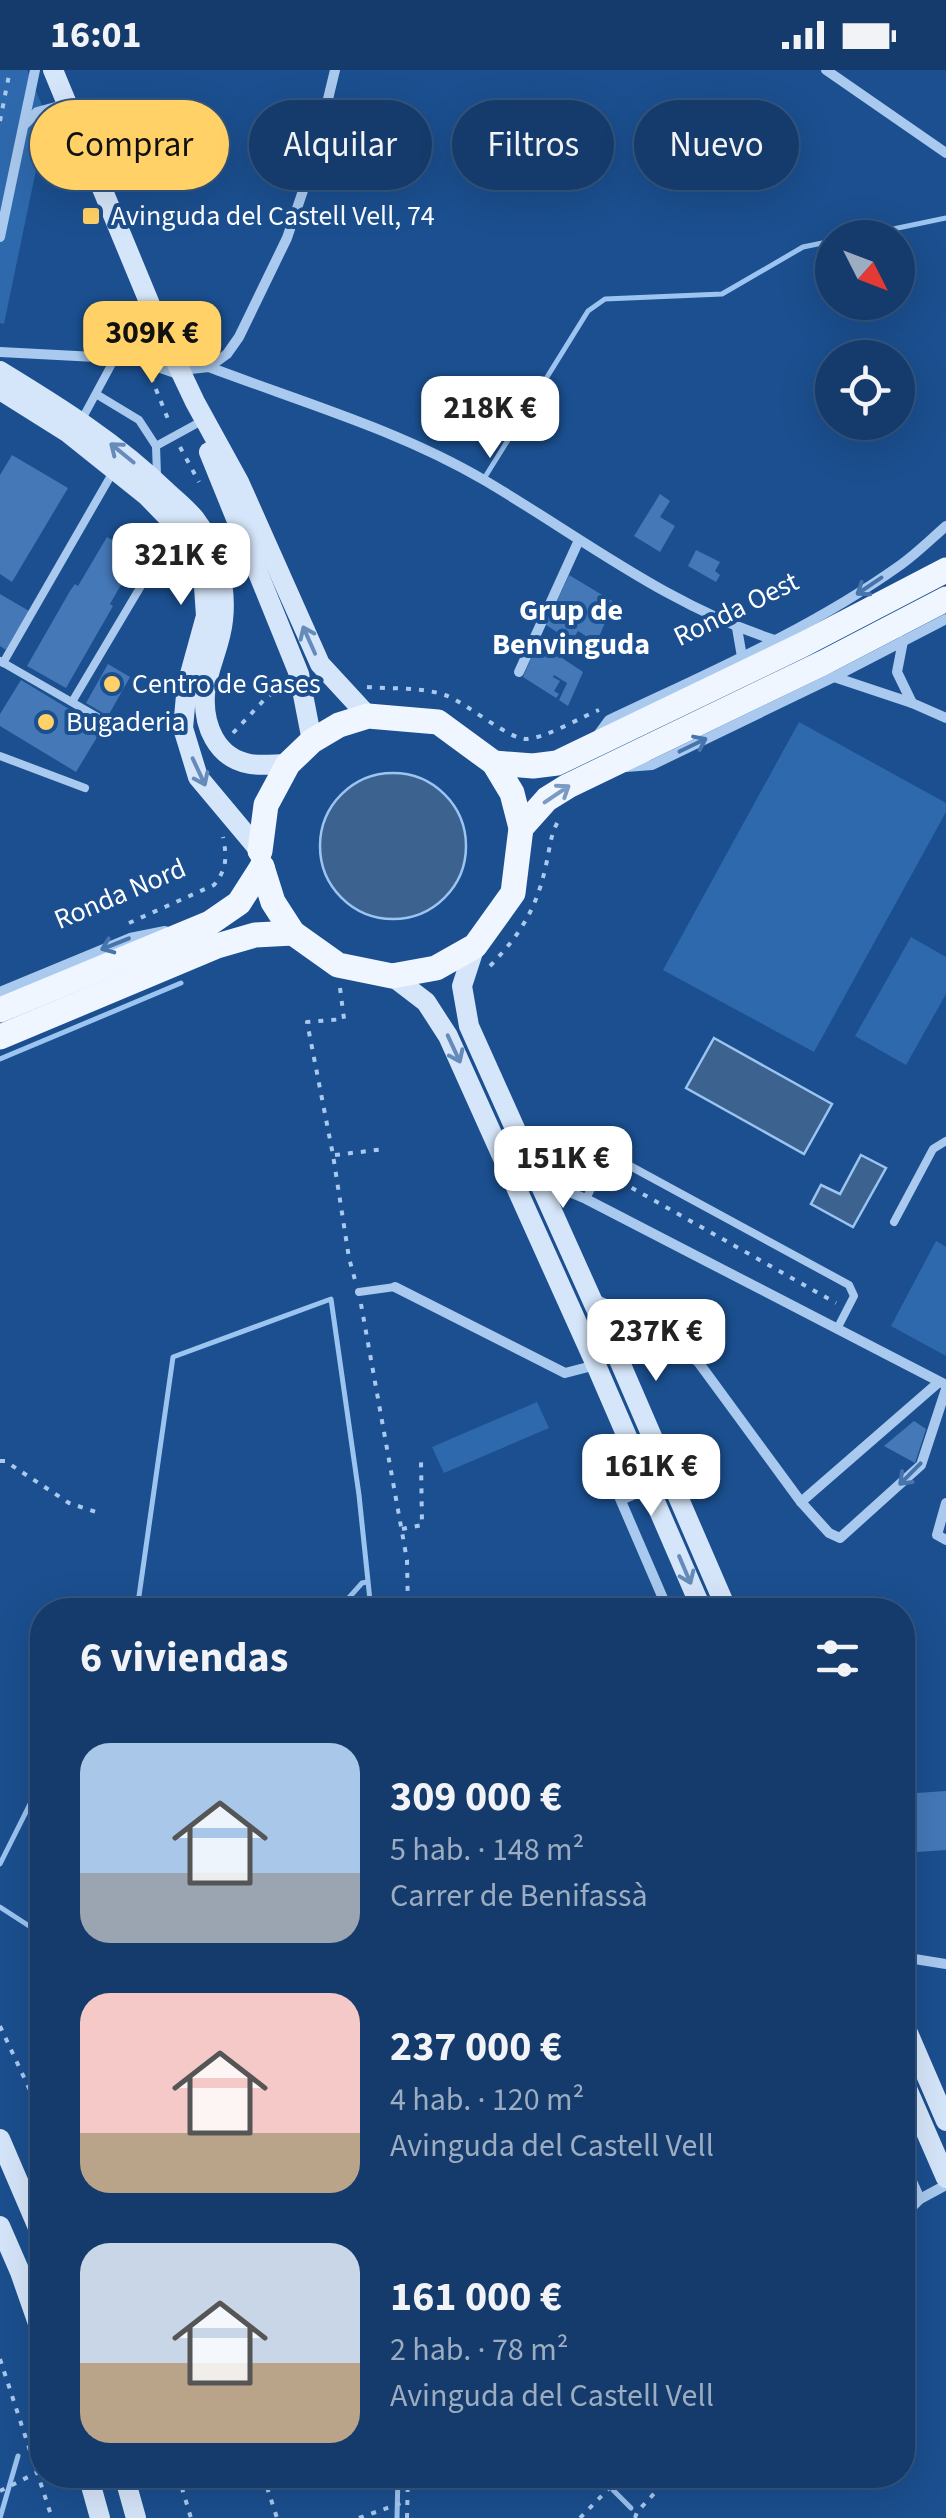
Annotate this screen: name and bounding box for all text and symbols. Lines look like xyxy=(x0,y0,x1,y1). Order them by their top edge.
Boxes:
text: 16:01 xyxy=(50,8,142,62)
chip: Comprar xyxy=(30,100,229,190)
chip: Alquilar xyxy=(249,100,432,190)
chip: Filtros xyxy=(452,100,614,190)
chip: Nuevo xyxy=(634,100,799,190)
place label: Avinguda del Castell Vell, 74 xyxy=(111,196,435,236)
marker: Avinguda del Castell Vell, 74 xyxy=(80,205,102,227)
north arrow xyxy=(815,220,915,320)
map controls xyxy=(815,220,915,440)
pin: 309K € xyxy=(71,301,233,386)
text: 309K € xyxy=(105,310,199,356)
button: locate xyxy=(815,340,915,440)
pin: 218K € xyxy=(409,376,571,461)
text: 218K € xyxy=(443,385,537,431)
one-way arrow xyxy=(110,442,136,464)
pin: 321K € xyxy=(100,523,262,608)
text: 321K € xyxy=(134,532,228,578)
street label: Ronda Oest xyxy=(667,561,806,656)
one-way arrow xyxy=(856,575,884,596)
district label: Grup de Benvinguda xyxy=(492,589,650,666)
one-way arrow xyxy=(299,626,318,656)
place label: Centro de Gases xyxy=(132,664,321,704)
marker: Centro de Gases xyxy=(101,673,123,695)
place label: Bugaderia xyxy=(66,702,186,742)
marker: Bugaderia xyxy=(35,711,57,733)
one-way arrow xyxy=(678,735,707,754)
one-way arrow xyxy=(191,756,209,786)
one-way arrow xyxy=(543,784,570,805)
street label: Ronda Nord xyxy=(48,848,192,940)
one-way arrow xyxy=(100,936,131,954)
one-way arrow xyxy=(445,1033,464,1063)
pin: 151K € xyxy=(482,1126,644,1211)
text: 151K € xyxy=(516,1135,610,1181)
pin: 237K € xyxy=(575,1299,737,1384)
text: 237K € xyxy=(609,1308,703,1354)
pin: 161K € xyxy=(570,1434,732,1519)
text: 161K € xyxy=(604,1443,698,1489)
one-way arrow xyxy=(898,1462,922,1486)
one-way arrow xyxy=(677,1554,695,1585)
text: 6 viviendas xyxy=(80,1628,288,1688)
icon: filters xyxy=(810,1631,865,1686)
text: 309 000 € xyxy=(390,1767,562,1827)
icon: home xyxy=(160,1783,280,1903)
text: 5 hab. · 148 m² xyxy=(390,1827,584,1873)
text: Carrer de Benifassà xyxy=(390,1873,648,1919)
text: 237 000 € xyxy=(390,2017,562,2077)
icon: home xyxy=(160,2033,280,2153)
text: 4 hab. · 120 m² xyxy=(390,2077,584,2123)
text: Avinguda del Castell Vell xyxy=(390,2123,714,2169)
text: 161 000 € xyxy=(390,2267,562,2327)
icon: home xyxy=(160,2283,280,2403)
text: 2 hab. · 78 m² xyxy=(390,2327,568,2373)
text: Avinguda del Castell Vell xyxy=(390,2373,714,2419)

